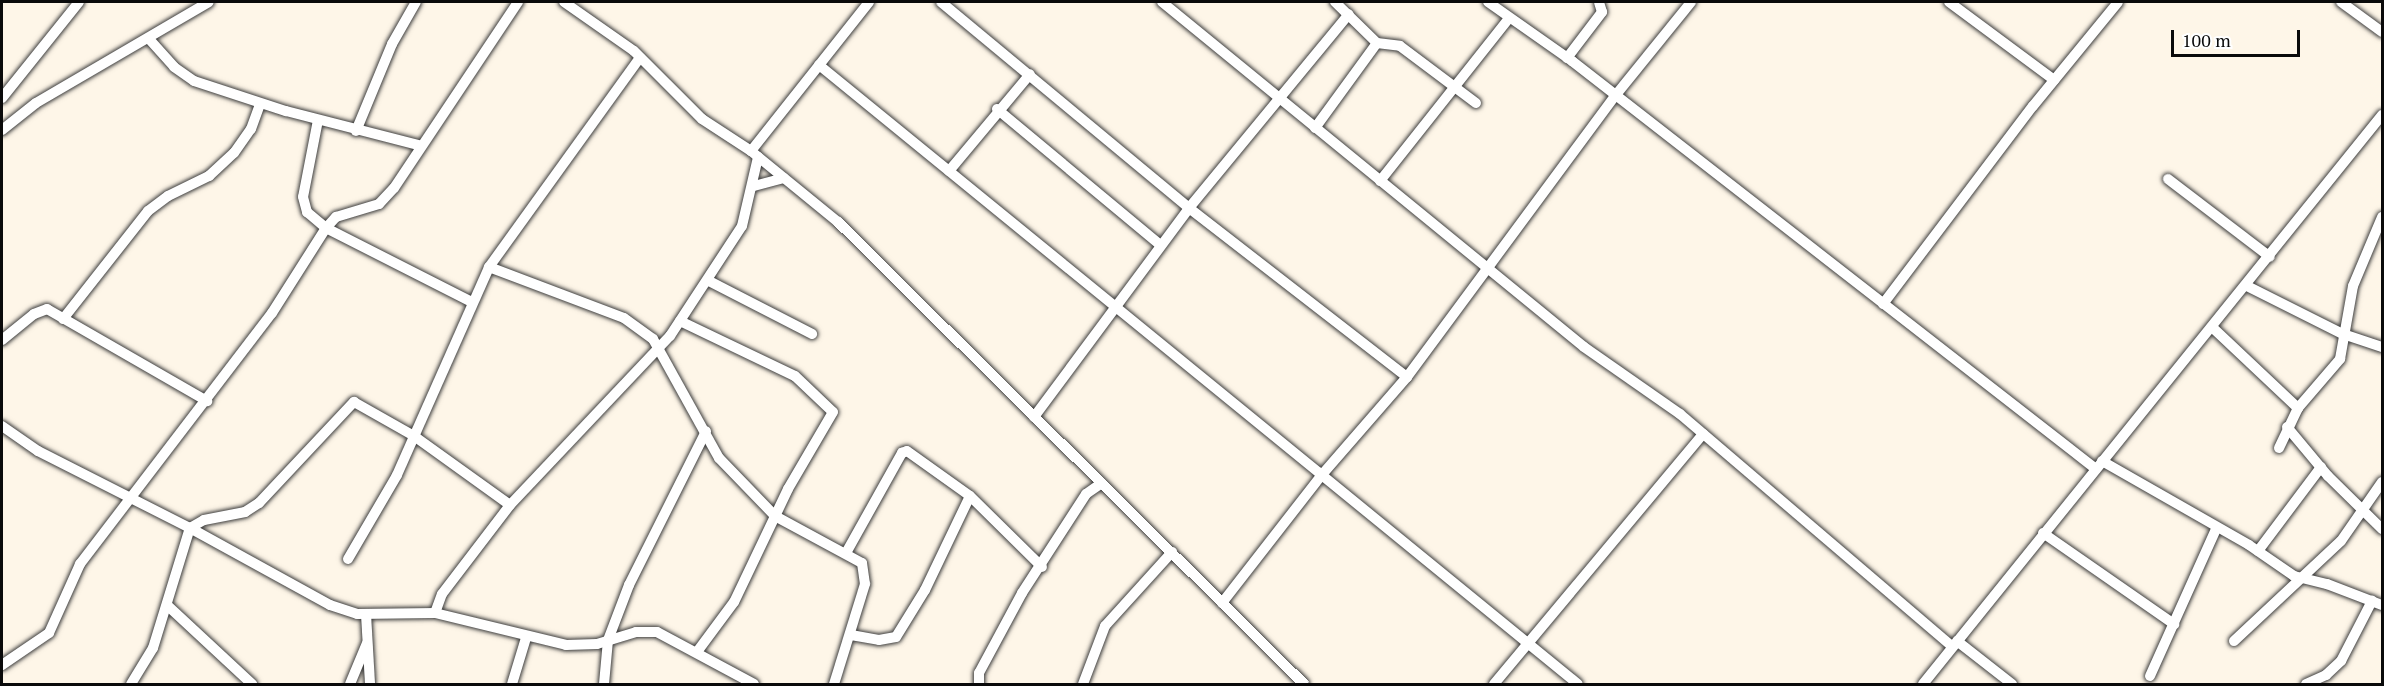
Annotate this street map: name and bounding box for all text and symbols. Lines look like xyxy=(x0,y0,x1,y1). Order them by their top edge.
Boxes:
scale bar xyxy=(2174,18,2303,56)
text: 100 m xyxy=(2182,28,2231,52)

